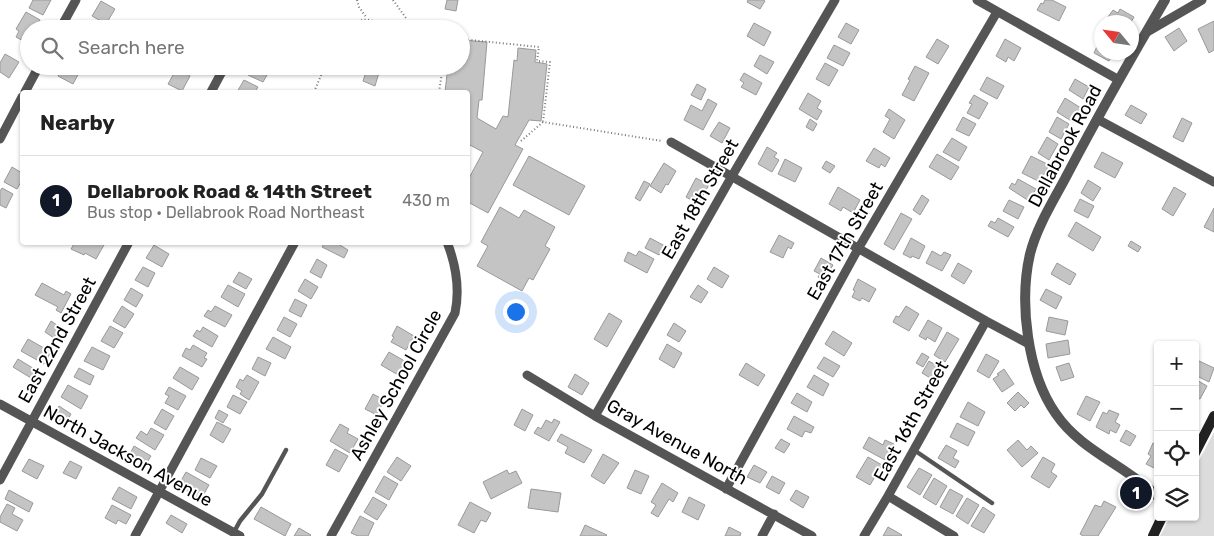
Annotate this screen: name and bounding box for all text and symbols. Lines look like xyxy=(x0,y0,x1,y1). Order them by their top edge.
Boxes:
north arrow xyxy=(1094,15,1139,60)
search box xyxy=(20,20,470,75)
icon: search xyxy=(38,34,66,62)
text: Search here xyxy=(78,36,185,59)
street label: Dellabrook Road xyxy=(1024,81,1106,211)
text: Nearby xyxy=(40,110,115,135)
street label: East 18th Street xyxy=(657,135,743,263)
street label: East 17th Street xyxy=(802,178,888,304)
text: Dellabrook Road & 14th Street xyxy=(87,180,372,203)
text: 1 xyxy=(52,191,60,210)
text: 430 m xyxy=(402,191,450,210)
text: Bus stop · Dellabrook Road Northeast xyxy=(87,203,365,222)
street label: East 22nd Street xyxy=(13,273,101,407)
your location xyxy=(503,299,529,325)
street label: Ashley School Circle xyxy=(345,306,447,464)
map controls xyxy=(1154,341,1199,521)
button: + xyxy=(1154,341,1199,386)
street label: East 16th Street xyxy=(869,357,953,485)
button: − xyxy=(1154,386,1199,431)
street label: Gray Avenue North xyxy=(603,394,751,490)
street label: North Jackson Avenue xyxy=(40,400,216,512)
button: locate xyxy=(1154,431,1199,476)
pin: 1 xyxy=(1120,474,1152,512)
button: layers xyxy=(1154,476,1199,521)

